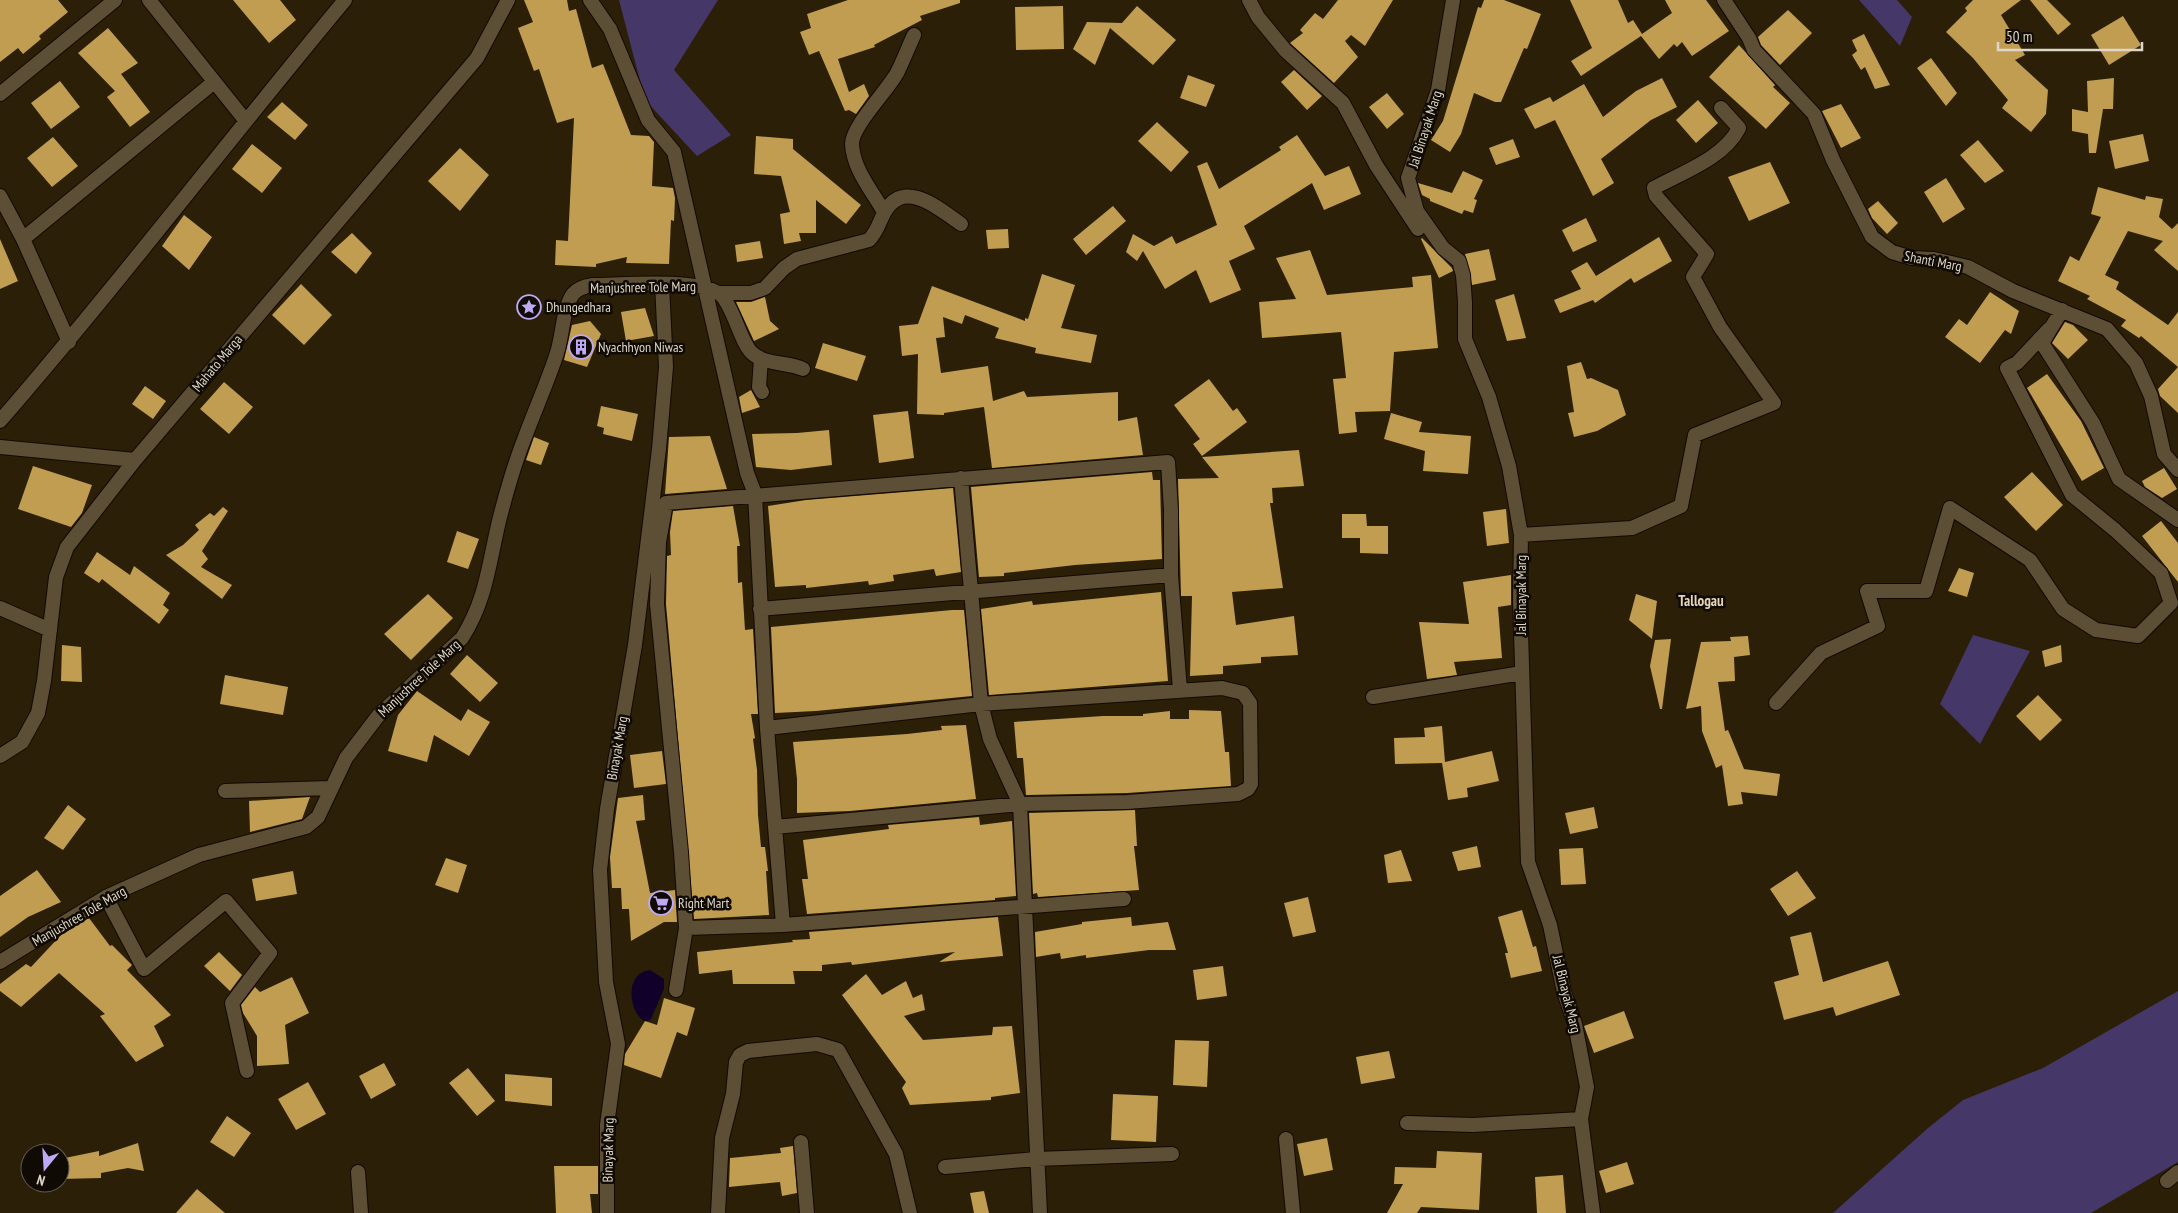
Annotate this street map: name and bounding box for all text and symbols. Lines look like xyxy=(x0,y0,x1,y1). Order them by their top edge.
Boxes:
scale bar xyxy=(1998,20,2142,52)
text: 50 m xyxy=(2006,27,2032,46)
street label: Jal Binayak Marg xyxy=(1404,88,1446,171)
street label: Shanti Marg xyxy=(1903,247,1963,275)
street label: Manjushree Tole Marg xyxy=(590,277,696,297)
place icon: Dhungedhara xyxy=(516,294,542,320)
place label: Dhungedhara xyxy=(546,298,611,316)
street label: Mahato Marga xyxy=(188,331,246,395)
building icon: Nyachhyon Niwas xyxy=(568,334,594,360)
place label: Nyachhyon Niwas xyxy=(598,338,684,356)
street label: Jal Binayak Marg xyxy=(1512,555,1530,636)
district label: Tallogau xyxy=(1678,591,1724,610)
street label: Manjushree Tole Marg xyxy=(374,635,464,721)
street label: Binayak Marg xyxy=(603,715,631,781)
street label: Manjushree Tole Marg xyxy=(29,882,129,950)
supermarket icon: Right Mart xyxy=(648,890,674,916)
place label: Right Mart xyxy=(678,894,729,912)
street label: Jal Binayak Marg xyxy=(1548,952,1585,1035)
street label: Binayak Marg xyxy=(598,1117,618,1183)
north arrow xyxy=(20,1143,70,1193)
text: N xyxy=(35,1171,47,1190)

